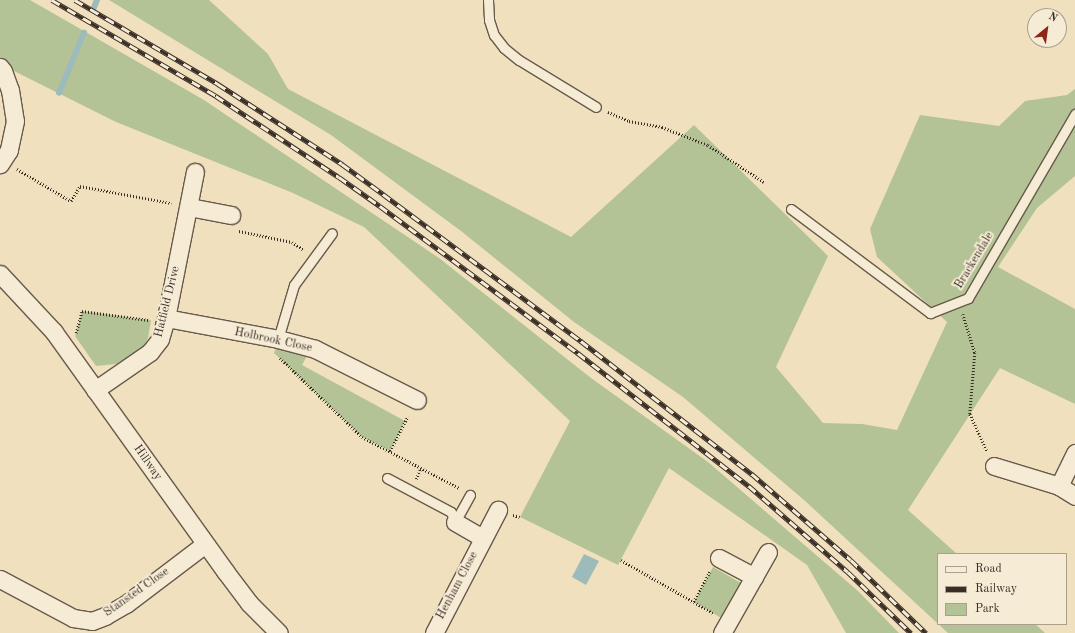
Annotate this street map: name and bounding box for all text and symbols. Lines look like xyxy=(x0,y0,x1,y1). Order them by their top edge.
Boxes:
north arrow xyxy=(1027,8,1067,48)
text: N xyxy=(1046,11,1059,25)
street label: Brackendale xyxy=(952,230,998,292)
street label: Hatfield Drive xyxy=(152,265,184,339)
street label: Holbrook Close xyxy=(233,326,313,356)
street label: Hillway xyxy=(130,442,164,484)
street label: Henham Close xyxy=(434,550,482,622)
legend xyxy=(937,553,1067,625)
text: Road xyxy=(975,563,1002,575)
street label: Stansted Close xyxy=(102,565,172,621)
text: Railway xyxy=(975,583,1017,595)
text: Park xyxy=(975,603,1000,615)

